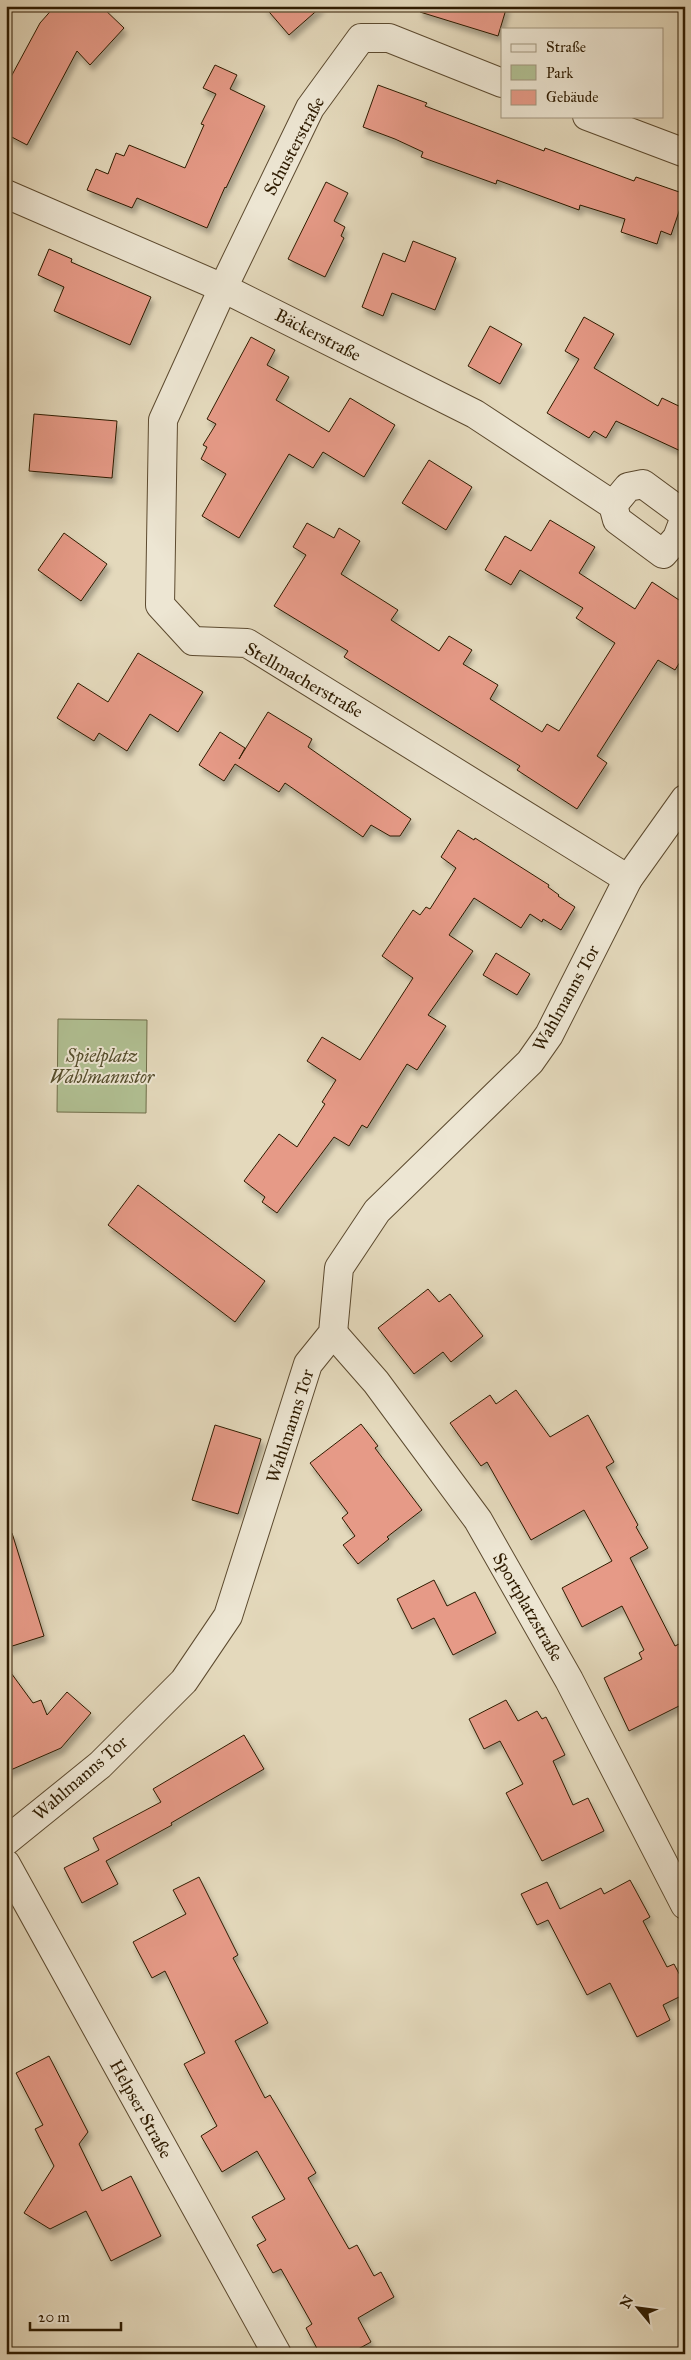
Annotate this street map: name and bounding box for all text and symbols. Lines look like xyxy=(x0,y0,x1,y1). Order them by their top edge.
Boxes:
legend xyxy=(501,28,664,118)
text: Straße xyxy=(546,38,586,56)
text: Park xyxy=(546,64,573,82)
text: Gebäude xyxy=(546,88,599,106)
street label: Schusterstraße xyxy=(259,93,329,199)
street label: Bäckerstraße xyxy=(271,304,365,366)
street label: Stellmacherstraße xyxy=(241,637,367,723)
street label: Wahlmanns Tor xyxy=(528,941,604,1055)
park label: Spielplatz Wahlmannstor xyxy=(50,1045,156,1088)
street label: Wahlmanns Tor xyxy=(261,1366,319,1486)
street label: Sportplatzstraße xyxy=(488,1549,568,1665)
street label: Wahlmanns Tor xyxy=(28,1731,132,1825)
street label: Helpser Straße xyxy=(105,2056,177,2162)
north arrow xyxy=(614,2282,664,2332)
text: N xyxy=(617,2293,637,2311)
scale bar xyxy=(30,2300,121,2332)
text: 20 m xyxy=(38,2308,70,2326)

